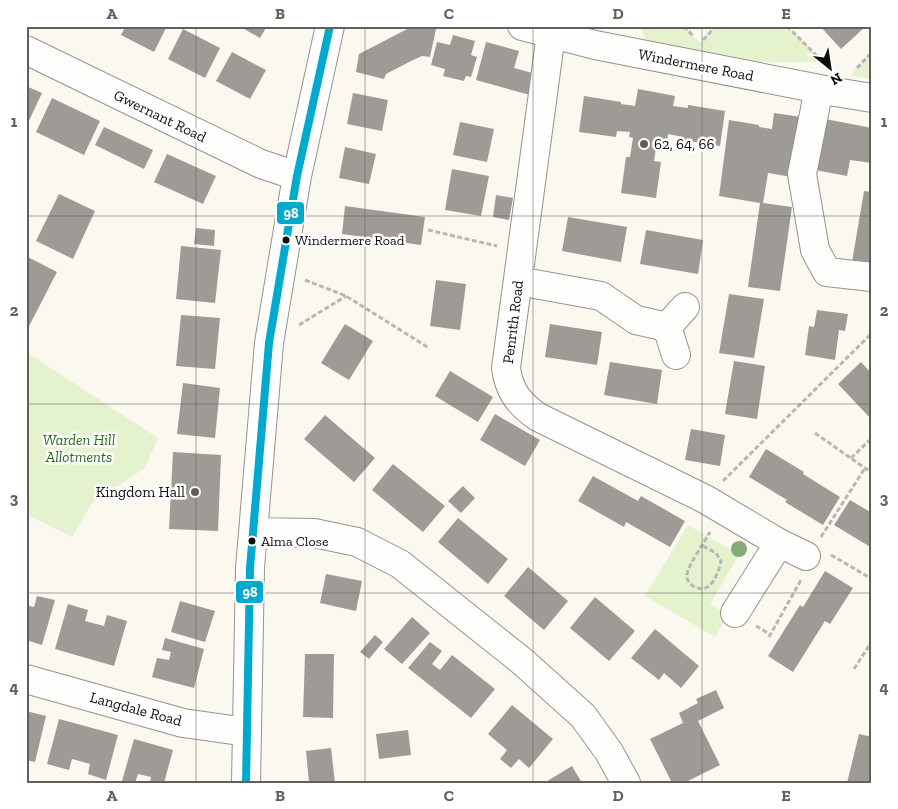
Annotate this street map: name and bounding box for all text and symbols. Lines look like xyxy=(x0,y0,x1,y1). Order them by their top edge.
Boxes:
text: A xyxy=(107,4,118,23)
text: B xyxy=(275,4,285,23)
text: C xyxy=(444,4,454,23)
text: D xyxy=(612,4,624,23)
text: E xyxy=(781,4,791,23)
north arrow xyxy=(806,42,856,92)
street label: Windermere Road xyxy=(637,45,756,85)
text: N xyxy=(827,69,845,89)
street label: Gwernant Road xyxy=(111,86,210,146)
text: 1 xyxy=(11,112,18,131)
text: 1 xyxy=(881,112,888,131)
place label: 62, 64, 66 xyxy=(654,135,715,153)
marker: 62, 64, 66 xyxy=(638,138,650,150)
line badge: 98 xyxy=(276,201,305,225)
text: 98 xyxy=(283,205,299,222)
place label: Windermere Road xyxy=(295,232,405,249)
marker: Windermere Road xyxy=(281,235,291,245)
street label: Penrith Road xyxy=(499,279,527,365)
text: 2 xyxy=(10,301,19,320)
text: 2 xyxy=(880,301,889,320)
park label: Warden Hill Allotments xyxy=(43,431,115,466)
place label: Kingdom Hall xyxy=(96,483,185,501)
marker: Kingdom Hall xyxy=(189,486,201,498)
text: 3 xyxy=(10,489,19,508)
text: 3 xyxy=(880,489,889,508)
place label: Alma Close xyxy=(261,533,329,550)
marker: Alma Close xyxy=(247,536,257,546)
line badge: 98 xyxy=(235,580,264,604)
text: 98 xyxy=(242,584,258,601)
text: 4 xyxy=(9,678,19,697)
text: 4 xyxy=(879,678,889,697)
street label: Langdale Road xyxy=(88,688,185,730)
text: A xyxy=(107,786,118,805)
text: B xyxy=(275,786,285,805)
text: C xyxy=(444,786,454,805)
text: D xyxy=(612,786,624,805)
text: E xyxy=(781,786,791,805)

